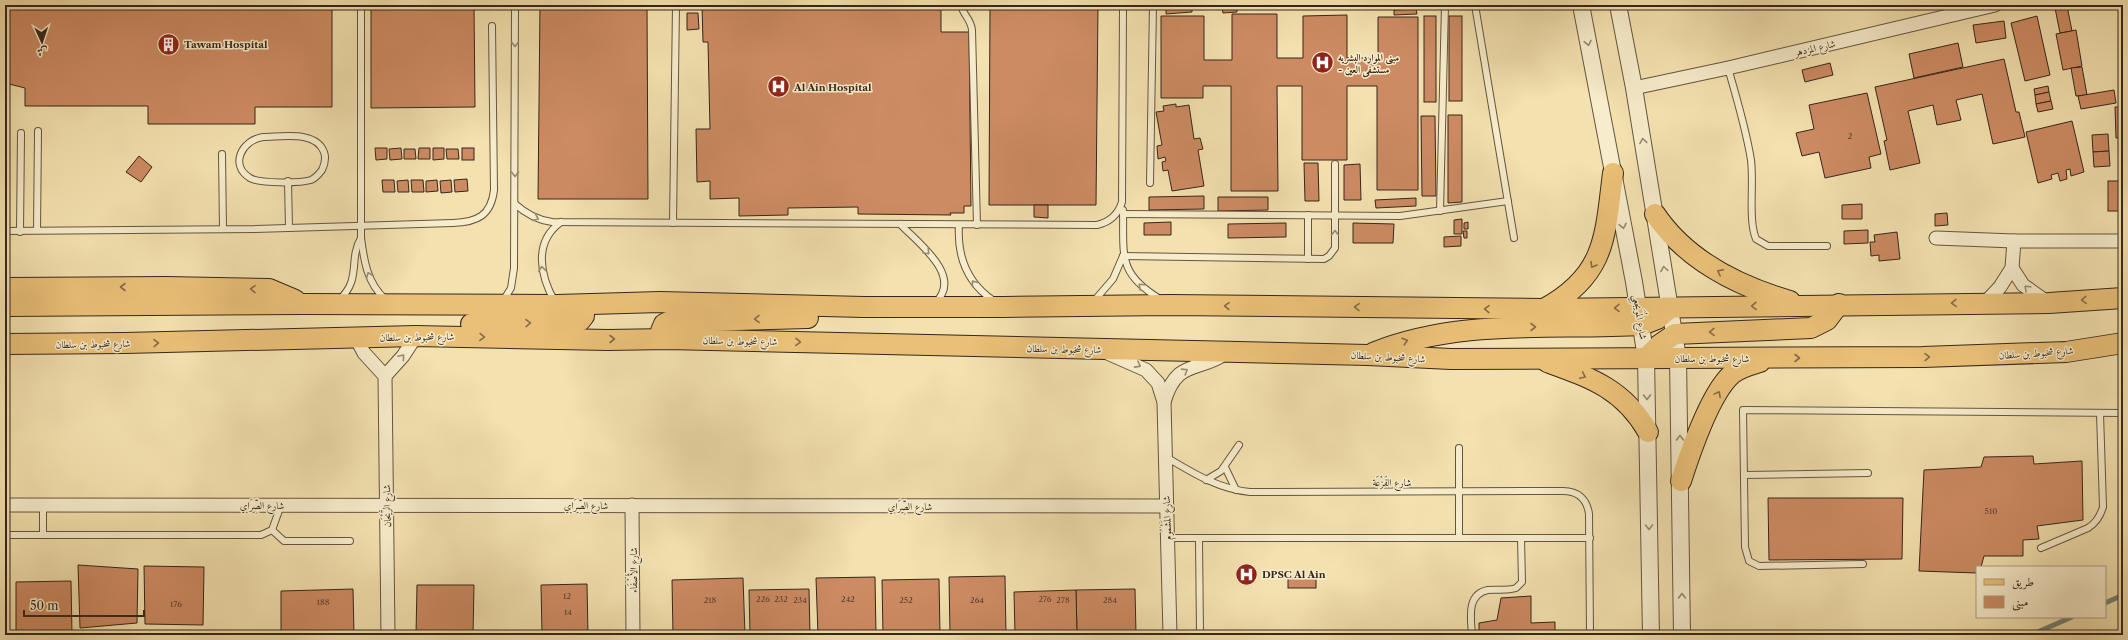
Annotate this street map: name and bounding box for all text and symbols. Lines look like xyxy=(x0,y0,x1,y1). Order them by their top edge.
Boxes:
north arrow xyxy=(22,22,62,62)
building icon: Tawam Hospital xyxy=(156,31,182,57)
street label: شارع المزدهر xyxy=(1792,37,1838,62)
place label: Tawam Hospital xyxy=(184,38,268,51)
one-way arrow xyxy=(1584,40,1592,46)
one-way arrow xyxy=(511,41,519,47)
text: ش xyxy=(37,45,48,59)
hospital icon: مبنى الموارد البشريه - مستشفى العين xyxy=(1310,50,1336,76)
place label: مبنى الموارد البشريه - مستشفى العين xyxy=(1338,51,1399,78)
hospital icon: Al Ain Hospital xyxy=(765,74,791,100)
place label: Al Ain Hospital xyxy=(793,81,872,94)
house number: 2 xyxy=(1848,131,1853,141)
one-way arrow xyxy=(1639,138,1648,144)
one-way arrow xyxy=(511,171,519,177)
one-way arrow xyxy=(531,213,539,221)
one-way arrow xyxy=(1619,223,1627,229)
one-way arrow xyxy=(1331,230,1339,236)
one-way arrow xyxy=(922,248,929,255)
one-way arrow xyxy=(1591,261,1598,268)
one-way arrow xyxy=(538,266,547,272)
one-way arrow xyxy=(1660,266,1669,272)
one-way arrow xyxy=(1717,269,1725,277)
one-way arrow xyxy=(366,271,374,279)
one-way arrow xyxy=(972,280,979,287)
one-way arrow xyxy=(120,283,126,291)
one-way arrow xyxy=(1138,283,1146,290)
one-way arrow xyxy=(250,285,256,293)
one-way arrow xyxy=(2024,285,2032,293)
street label: شارع المُوَيجعِي xyxy=(1627,293,1652,341)
one-way arrow xyxy=(2081,296,2087,305)
one-way arrow xyxy=(1951,299,1957,307)
one-way arrow xyxy=(1224,301,1230,310)
one-way arrow xyxy=(1751,302,1757,310)
one-way arrow xyxy=(1354,303,1360,311)
one-way arrow xyxy=(1614,304,1620,312)
one-way arrow xyxy=(1484,305,1490,313)
one-way arrow xyxy=(754,315,760,323)
one-way arrow xyxy=(525,319,531,327)
one-way arrow xyxy=(1530,323,1536,331)
one-way arrow xyxy=(1709,328,1715,336)
street label: شارع شخبوط بن سلطان xyxy=(379,330,455,347)
one-way arrow xyxy=(479,333,485,341)
street label: شارع شخبوط بن سلطان xyxy=(702,334,778,351)
one-way arrow xyxy=(609,335,615,343)
street label: شارع شخبوط بن سلطان xyxy=(55,337,131,354)
one-way arrow xyxy=(153,338,159,347)
one-way arrow xyxy=(795,338,801,346)
one-way arrow xyxy=(1401,338,1408,346)
street label: شارع شخبوط بن سلطان xyxy=(1026,342,1102,359)
street label: شارع شخبوط بن سلطان xyxy=(1998,344,2074,365)
street label: شارع شخبوط بن سلطان xyxy=(1350,349,1426,368)
street label: شارع شخبوط بن سلطان xyxy=(1675,352,1750,368)
one-way arrow xyxy=(1924,353,1930,361)
one-way arrow xyxy=(397,354,404,361)
one-way arrow xyxy=(1794,354,1800,362)
one-way arrow xyxy=(1134,361,1141,368)
one-way arrow xyxy=(1181,368,1188,375)
one-way arrow xyxy=(1580,372,1587,380)
one-way arrow xyxy=(1713,390,1720,398)
one-way arrow xyxy=(1643,394,1651,400)
one-way arrow xyxy=(1676,435,1684,441)
street label: شارع الفَزْعَة xyxy=(1373,475,1412,492)
street label: شارع الرَّيْحَان xyxy=(378,484,397,527)
street label: شارع المَشْمُوم xyxy=(1158,495,1177,540)
street label: شارع الصِّرَاي xyxy=(240,498,285,515)
street label: شارع الصِّرَاي xyxy=(564,498,609,515)
street label: شارع الصِّرَاي xyxy=(888,499,933,516)
house number: 510 xyxy=(1985,506,1997,516)
one-way arrow xyxy=(1645,524,1653,530)
street label: شارع الأَصْفَاء xyxy=(625,547,643,593)
hospital icon: DPSC Al Ain xyxy=(1233,561,1259,587)
legend xyxy=(1976,566,2106,618)
place label: DPSC Al Ain xyxy=(1262,568,1326,581)
text: طريق xyxy=(2012,574,2034,590)
house number: 12 xyxy=(563,591,571,601)
scale bar xyxy=(24,592,144,618)
one-way arrow xyxy=(1678,593,1686,599)
house number: 226 xyxy=(756,594,770,604)
house number: 232 xyxy=(774,594,788,604)
house number: 242 xyxy=(841,594,855,604)
house number: 276 xyxy=(1038,594,1052,604)
text: مبنى xyxy=(2012,594,2028,611)
house number: 218 xyxy=(704,595,717,605)
house number: 234 xyxy=(793,595,807,605)
house number: 252 xyxy=(899,595,913,605)
house number: 264 xyxy=(970,595,984,605)
house number: 278 xyxy=(1056,595,1070,605)
house number: 284 xyxy=(1103,595,1117,605)
house number: 188 xyxy=(317,597,330,607)
text: 50 m xyxy=(30,598,59,613)
house number: 176 xyxy=(170,599,182,609)
house number: 14 xyxy=(564,607,572,617)

